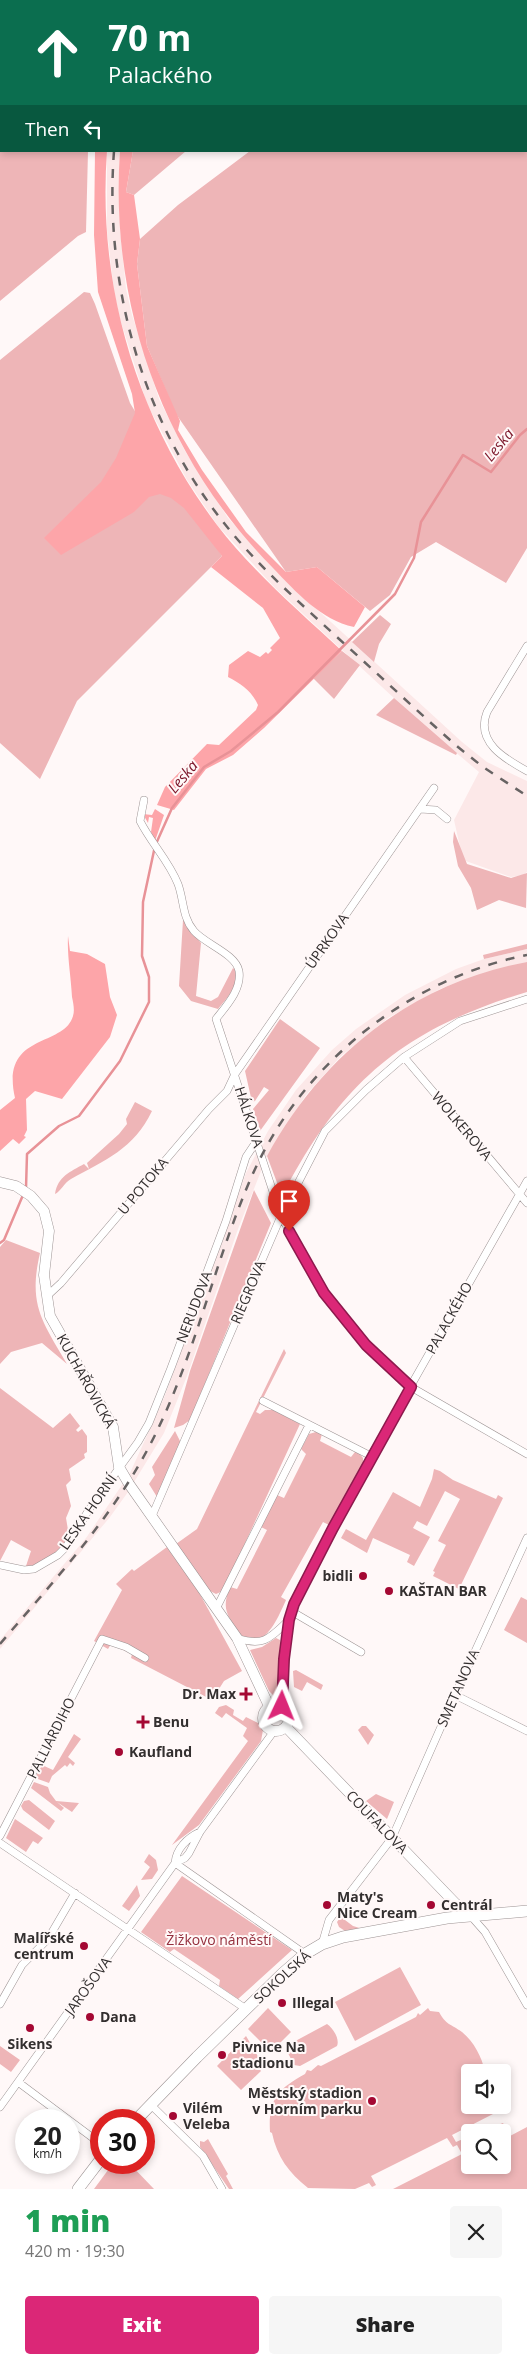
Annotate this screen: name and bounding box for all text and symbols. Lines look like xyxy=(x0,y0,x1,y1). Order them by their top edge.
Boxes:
text: 70 m xyxy=(108,14,191,61)
icon: ahead xyxy=(25,20,90,85)
text: Palackého xyxy=(108,59,212,89)
icon: left xyxy=(79,115,107,143)
text: Then xyxy=(25,116,69,142)
water label: Leska xyxy=(479,423,518,465)
water label: Leska xyxy=(163,755,202,797)
street label: ÚPRKOVA xyxy=(300,909,353,972)
street label: HÁLKOVA xyxy=(231,1084,268,1150)
street label: WOLKEROVA xyxy=(428,1087,497,1164)
street label: U POTOKA xyxy=(113,1153,172,1218)
pin xyxy=(268,1180,310,1231)
icon: arrive xyxy=(275,1187,303,1215)
street label: RIEGROVA xyxy=(226,1257,269,1326)
street label: NERUDOVA xyxy=(171,1268,216,1345)
street label: PALACKÉHO xyxy=(421,1278,476,1357)
street label: KUCHAŘOVICKÁ xyxy=(53,1330,120,1431)
street label: LESKA HORNÍ xyxy=(55,1470,121,1553)
place label: bidli xyxy=(322,1566,353,1585)
marker: bidli xyxy=(357,1570,369,1582)
place label: KAŠTAN BAR xyxy=(399,1581,488,1600)
marker: KAŠTAN BAR xyxy=(383,1585,395,1597)
street label: SMETANOVA xyxy=(432,1646,483,1730)
position arrow xyxy=(255,1679,307,1731)
place label: Dr. Max xyxy=(182,1684,237,1703)
marker: Dr. Max xyxy=(240,1688,252,1700)
street label: PALLIARDIHO xyxy=(22,1694,79,1782)
place label: Benu xyxy=(153,1712,189,1731)
marker: Benu xyxy=(137,1716,149,1728)
place label: Kaufland xyxy=(129,1742,192,1761)
marker: Kaufland xyxy=(113,1746,125,1758)
street label: COUFALOVA xyxy=(342,1786,413,1858)
place label: Maty's Nice Cream xyxy=(337,1887,418,1922)
place label: Centrál xyxy=(441,1895,493,1914)
marker: Maty's Nice Cream xyxy=(321,1899,333,1911)
marker: Centrál xyxy=(425,1899,437,1911)
place label: Malířské centrum xyxy=(14,1928,74,1963)
park label: Žižkovo náměstí xyxy=(166,1930,272,1949)
marker: Malířské centrum xyxy=(78,1940,90,1952)
street label: SOKOLSKÁ xyxy=(249,1946,314,2007)
street label: JAROŠOVA xyxy=(59,1953,115,2020)
place label: Illegal xyxy=(292,1993,334,2012)
marker: Illegal xyxy=(276,1997,288,2009)
place label: Dana xyxy=(100,2007,136,2026)
marker: Dana xyxy=(84,2011,96,2023)
marker: Sikens xyxy=(24,2022,36,2034)
place label: Sikens xyxy=(7,2034,53,2053)
place label: Pivnice Na stadionu xyxy=(232,2037,305,2072)
marker: Pivnice Na stadionu xyxy=(216,2049,228,2061)
map controls xyxy=(461,2064,511,2174)
button: sound xyxy=(461,2064,511,2114)
place label: Městský stadion v Horním parku xyxy=(248,2083,362,2118)
marker: Městský stadion v Horním parku xyxy=(366,2095,378,2107)
place label: Vilém Veleba xyxy=(183,2098,230,2133)
speed limit sign: 30 xyxy=(90,2109,155,2174)
marker: Vilém Veleba xyxy=(167,2110,179,2122)
text: 20 xyxy=(33,2118,62,2152)
button: search xyxy=(461,2124,511,2174)
text: km/h xyxy=(33,2145,62,2162)
text: 1 min xyxy=(25,2200,110,2241)
button: close xyxy=(450,2206,502,2258)
text: 420 m · 19:30 xyxy=(25,2240,125,2262)
button: Exit xyxy=(25,2296,259,2354)
button: Share xyxy=(269,2296,502,2354)

